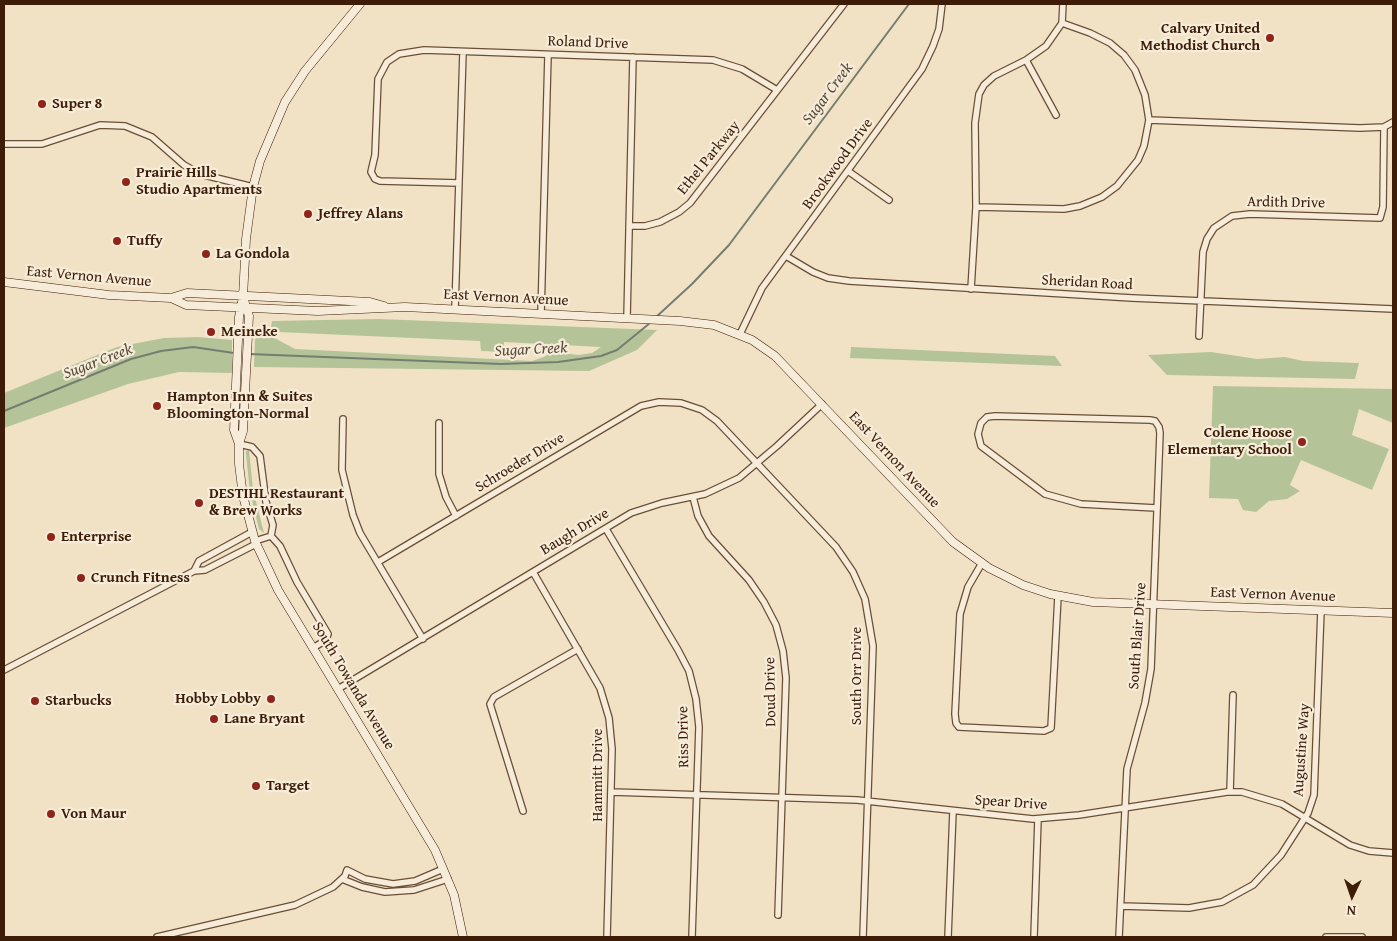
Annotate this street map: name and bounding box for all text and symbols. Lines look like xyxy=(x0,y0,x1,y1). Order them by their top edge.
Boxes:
place label: Calvary United Methodist Church xyxy=(1140,20,1260,55)
marker: Calvary United Methodist Church xyxy=(1264,32,1276,44)
street label: Roland Drive xyxy=(547,33,629,53)
water label: Sugar Creek xyxy=(798,59,858,129)
place label: Super 8 xyxy=(52,95,102,113)
marker: Super 8 xyxy=(36,98,48,110)
street label: Brookwood Drive xyxy=(799,115,877,213)
street label: Ethel Parkway xyxy=(674,117,744,199)
place label: Prairie Hills Studio Apartments xyxy=(136,164,262,199)
marker: Prairie Hills Studio Apartments xyxy=(120,176,132,188)
street label: Ardith Drive xyxy=(1247,193,1325,213)
place label: Jeffrey Alans xyxy=(318,205,403,223)
marker: Jeffrey Alans xyxy=(302,208,314,220)
place label: Tuffy xyxy=(127,232,163,250)
marker: Tuffy xyxy=(111,235,123,247)
place label: La Gondola xyxy=(216,245,290,263)
marker: La Gondola xyxy=(200,248,212,260)
street label: East Vernon Avenue xyxy=(26,263,152,291)
street label: Sheridan Road xyxy=(1041,272,1133,294)
street label: East Vernon Avenue xyxy=(443,286,569,310)
place label: Meineke xyxy=(221,323,278,341)
marker: Meineke xyxy=(205,326,217,338)
water label: Sugar Creek xyxy=(494,339,568,361)
water label: Sugar Creek xyxy=(61,340,135,384)
place label: Hampton Inn & Suites Bloomington-Normal xyxy=(167,388,313,423)
marker: Hampton Inn & Suites Bloomington-Normal xyxy=(151,400,163,412)
street label: East Vernon Avenue xyxy=(845,408,943,512)
place label: Colene Hoose Elementary School xyxy=(1168,424,1292,459)
street label: Schroeder Drive xyxy=(472,429,568,497)
marker: Colene Hoose Elementary School xyxy=(1296,436,1308,448)
place label: DESTIHL Restaurant & Brew Works xyxy=(209,485,344,520)
marker: DESTIHL Restaurant & Brew Works xyxy=(193,497,205,509)
street label: Baugh Drive xyxy=(538,505,612,559)
place label: Enterprise xyxy=(61,528,132,546)
marker: Enterprise xyxy=(45,531,57,543)
place label: Crunch Fitness xyxy=(91,569,190,587)
marker: Crunch Fitness xyxy=(75,572,87,584)
street label: South Blair Drive xyxy=(1125,582,1151,690)
street label: East Vernon Avenue xyxy=(1210,584,1336,606)
street label: South Towanda Avenue xyxy=(308,619,398,753)
street label: South Orr Drive xyxy=(848,627,866,725)
street label: Doud Drive xyxy=(761,657,781,727)
place label: Hobby Lobby xyxy=(175,690,261,708)
place label: Starbucks xyxy=(45,692,112,710)
marker: Hobby Lobby xyxy=(265,693,277,705)
marker: Starbucks xyxy=(29,695,41,707)
street label: Augustine Way xyxy=(1290,703,1314,797)
street label: Riss Drive xyxy=(674,706,694,768)
place label: Lane Bryant xyxy=(224,710,305,728)
marker: Lane Bryant xyxy=(208,713,220,725)
street label: Hammitt Drive xyxy=(589,728,607,822)
place label: Target xyxy=(266,777,310,795)
marker: Target xyxy=(250,780,262,792)
street label: Spear Drive xyxy=(974,791,1048,815)
place label: Von Maur xyxy=(61,805,126,823)
marker: Von Maur xyxy=(45,808,57,820)
north arrow xyxy=(1327,871,1377,921)
text: N xyxy=(1346,901,1356,921)

